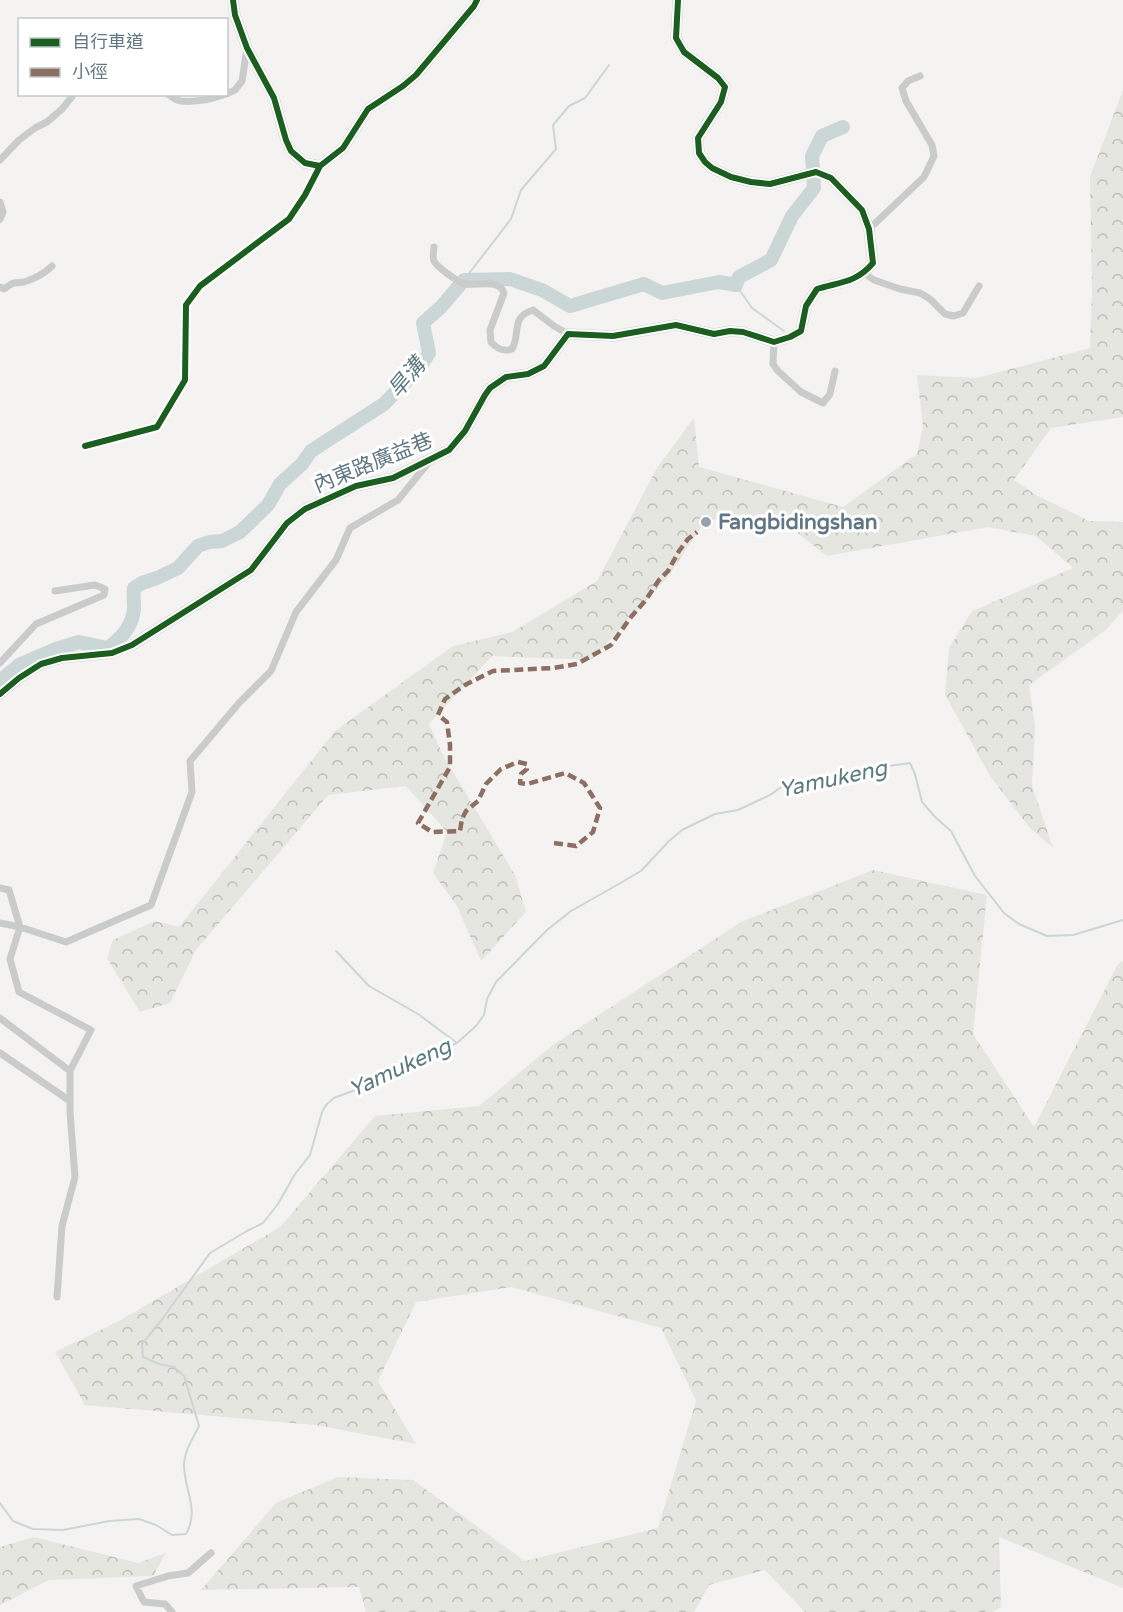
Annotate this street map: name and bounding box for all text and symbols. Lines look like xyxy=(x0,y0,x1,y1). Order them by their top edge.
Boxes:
legend xyxy=(18,18,228,96)
text: 自行車道 xyxy=(72,31,144,53)
text: 小徑 xyxy=(72,61,108,83)
water label: 旱溝 xyxy=(383,350,433,403)
street label: 內東路廣益巷 xyxy=(310,428,436,498)
place label: Fangbidingshan xyxy=(718,510,877,535)
marker: Fangbidingshan xyxy=(699,515,713,529)
water label: Yamukeng xyxy=(777,755,890,803)
water label: Yamukeng xyxy=(345,1033,456,1103)

